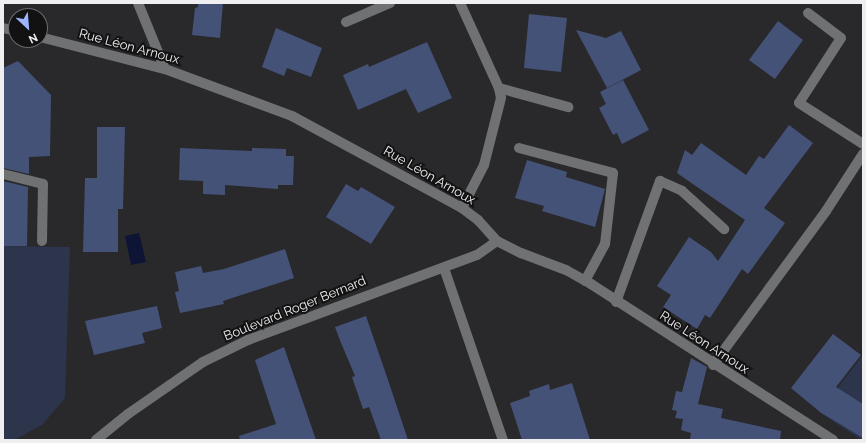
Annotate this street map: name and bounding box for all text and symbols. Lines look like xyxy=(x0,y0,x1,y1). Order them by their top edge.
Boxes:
north arrow xyxy=(8,8,48,48)
street label: Rue Léon Arnoux xyxy=(77,26,181,68)
text: N xyxy=(26,31,40,46)
street label: Rue Léon Arnoux xyxy=(380,143,478,209)
street label: Boulevard Roger Bernard xyxy=(221,273,369,345)
street label: Rue Léon Arnoux xyxy=(656,308,752,378)

